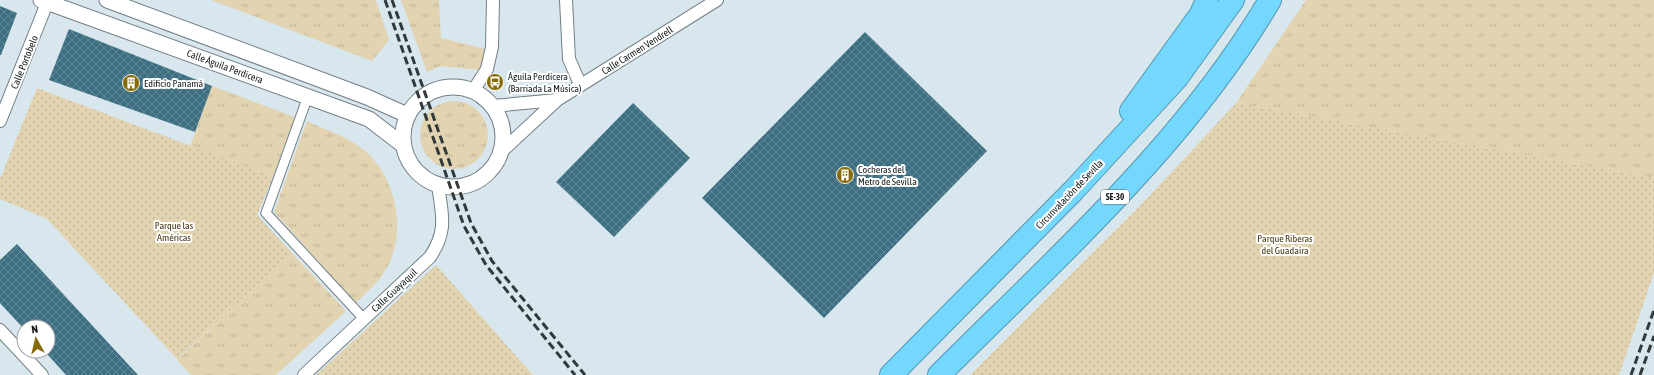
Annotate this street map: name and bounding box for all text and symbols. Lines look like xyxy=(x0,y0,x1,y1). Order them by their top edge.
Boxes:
street label: Calle Carmen Vendrell xyxy=(600,24,675,77)
street label: Calle Portobelo xyxy=(9,34,40,90)
street label: Calle Águila Perdicera xyxy=(185,48,265,85)
place label: Águila Perdicera (Barriada La Música) xyxy=(508,71,581,94)
bus stop icon: Águila Perdicera (Barriada La Música) xyxy=(485,72,505,92)
building icon: Edificio Panamá xyxy=(121,73,141,93)
place label: Edificio Panamá xyxy=(144,78,203,89)
street label: Circunvalación de Sevilla xyxy=(1034,157,1105,231)
place label: Cocheras del Metro de Sevilla xyxy=(858,164,917,187)
building icon: Cocheras del Metro de Sevilla xyxy=(835,165,855,185)
road number: SE-30 xyxy=(1101,190,1129,204)
park label: Parque las Américas xyxy=(155,220,194,243)
park label: Parque Riberas del Guadaira xyxy=(1257,233,1313,256)
street label: Calle Guayaquil xyxy=(369,266,420,314)
north arrow xyxy=(16,319,56,359)
text: N xyxy=(31,323,39,335)

